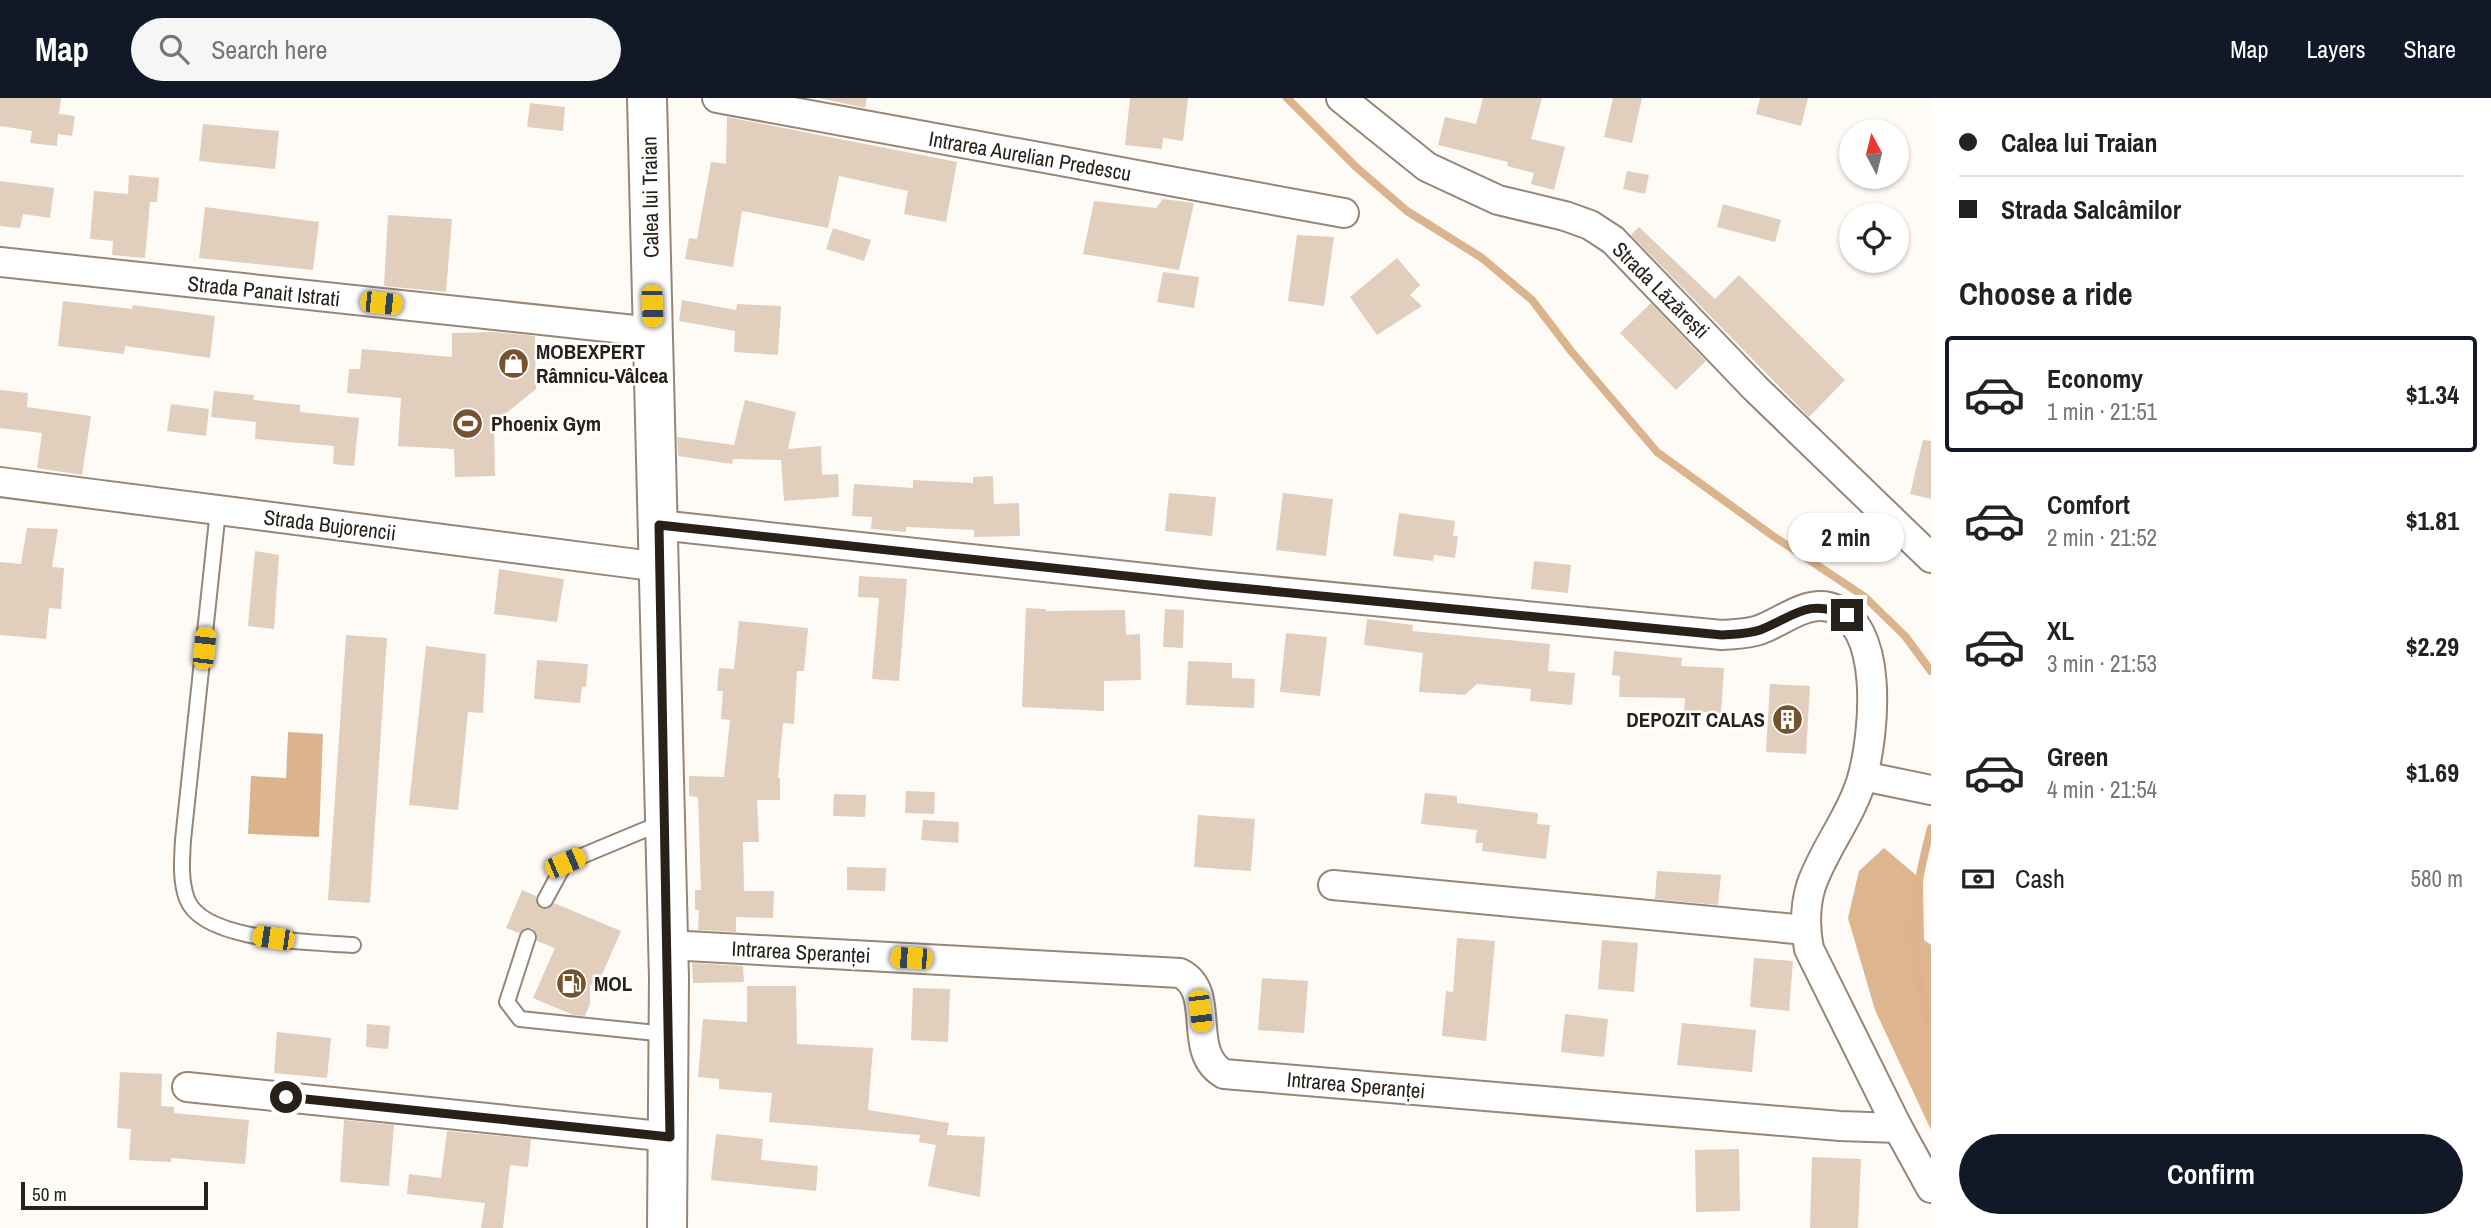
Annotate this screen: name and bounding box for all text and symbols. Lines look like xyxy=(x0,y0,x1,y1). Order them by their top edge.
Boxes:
search box xyxy=(131,18,621,81)
text: Map xyxy=(35,27,89,71)
icon: search xyxy=(155,30,193,68)
text: Search here xyxy=(211,32,327,67)
text: Map xyxy=(2230,33,2268,65)
text: Layers xyxy=(2306,33,2365,65)
text: Share xyxy=(2403,33,2456,65)
north arrow xyxy=(1839,119,1909,189)
map controls xyxy=(1839,119,1909,273)
street label: Intrarea Aurelian Predescu xyxy=(927,124,1133,188)
text: Calea lui Traian xyxy=(2001,125,2157,160)
street label: Calea lui Traian xyxy=(634,136,666,258)
text: Strada Salcâmilor xyxy=(2001,192,2181,227)
button: locate xyxy=(1839,203,1909,273)
street label: Strada Lăzărești xyxy=(1606,235,1716,345)
street label: Strada Panait Istrati xyxy=(186,269,342,313)
text: Choose a ride xyxy=(1959,272,2133,315)
car xyxy=(641,285,664,327)
car xyxy=(360,290,403,316)
place label: MOBEXPERT Râmnicu-Vâlcea xyxy=(536,337,669,390)
shop icon: MOBEXPERT Râmnicu-Vâlcea xyxy=(496,346,530,380)
text: Economy xyxy=(2047,361,2143,396)
icon: car xyxy=(1963,363,2026,426)
text: $1.34 xyxy=(2406,377,2459,412)
text: 1 min · 21:51 xyxy=(2047,396,2157,427)
sports icon: Phoenix Gym xyxy=(451,406,485,440)
place label: Phoenix Gym xyxy=(491,409,601,438)
text: Comfort xyxy=(2047,487,2130,522)
icon: car xyxy=(1963,489,2026,552)
street label: Strada Bujorencii xyxy=(262,502,398,548)
text: $1.81 xyxy=(2406,503,2459,538)
callout: 2 min xyxy=(1789,514,1905,562)
text: 2 min xyxy=(1821,522,1871,553)
text: 2 min · 21:52 xyxy=(2047,522,2157,553)
route end xyxy=(1831,599,1863,631)
text: XL xyxy=(2047,613,2074,648)
icon: car xyxy=(1963,615,2026,678)
car xyxy=(192,626,217,670)
text: $2.29 xyxy=(2406,629,2459,664)
text: 3 min · 21:53 xyxy=(2047,648,2157,679)
building icon: DEPOZIT CALAS xyxy=(1771,702,1805,736)
place label: DEPOZIT CALAS xyxy=(1626,705,1765,734)
text: Green xyxy=(2047,739,2109,774)
icon: car xyxy=(1963,741,2026,804)
text: $1.69 xyxy=(2406,755,2459,790)
text: 4 min · 21:54 xyxy=(2047,774,2157,805)
car xyxy=(542,845,589,881)
icon: cash xyxy=(1959,860,1997,898)
text: Cash xyxy=(2015,861,2065,896)
text: 580 m xyxy=(2411,863,2463,894)
car xyxy=(251,925,296,951)
street label: Intrarea Speranței xyxy=(731,934,871,970)
car xyxy=(890,946,933,970)
fuel station icon: MOL xyxy=(554,966,588,1000)
place label: MOL xyxy=(594,969,633,998)
car xyxy=(1188,989,1213,1033)
street label: Intrarea Speranței xyxy=(1286,1065,1426,1105)
route start xyxy=(270,1081,302,1113)
button: Confirm xyxy=(1959,1134,2463,1214)
scale bar xyxy=(21,1179,208,1211)
text: 50 m xyxy=(32,1181,67,1207)

